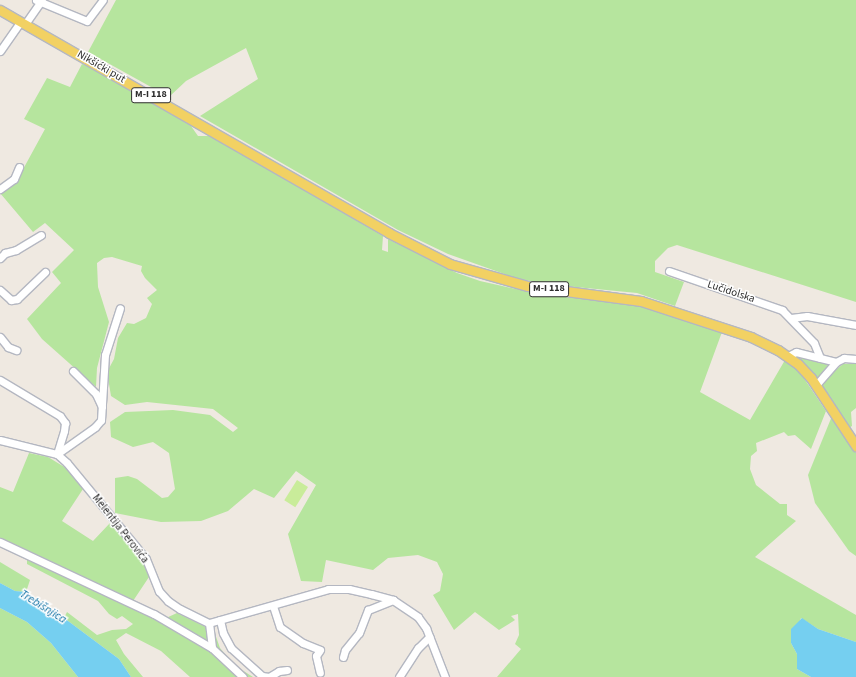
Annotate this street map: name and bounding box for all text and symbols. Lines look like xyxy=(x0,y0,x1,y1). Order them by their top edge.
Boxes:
street label: Nikšićki put xyxy=(74,48,128,86)
road number: M-I 118 xyxy=(131,87,171,103)
street label: Lučidolska xyxy=(706,278,756,306)
road number: M-I 118 xyxy=(529,281,569,297)
street label: Melentija Perovića xyxy=(89,492,151,566)
water label: Trebišnjica xyxy=(17,587,69,627)

